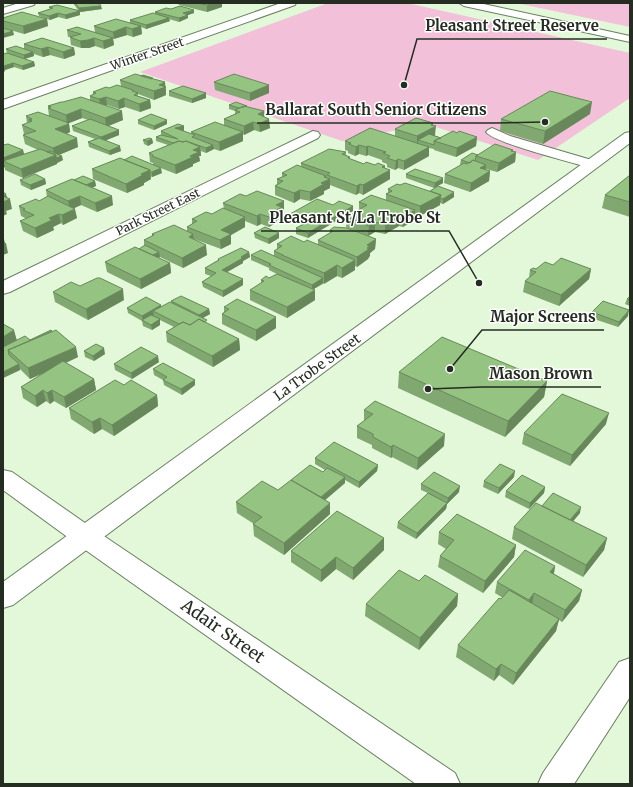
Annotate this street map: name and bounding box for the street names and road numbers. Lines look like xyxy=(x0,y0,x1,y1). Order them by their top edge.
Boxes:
street label: Winter Street xyxy=(107,34,186,73)
street label: Park Street East xyxy=(113,185,203,238)
street label: La Trobe Street xyxy=(270,329,364,405)
street label: Adair Street xyxy=(176,594,269,668)

